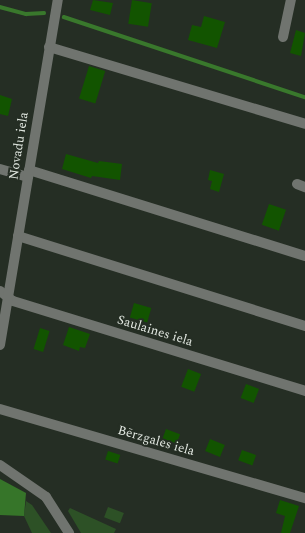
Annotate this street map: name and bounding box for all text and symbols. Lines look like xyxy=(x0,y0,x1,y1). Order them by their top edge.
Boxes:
street label: Novadu iela xyxy=(6,111,32,181)
street label: Saulaines iela xyxy=(115,312,195,350)
street label: Bērzgales iela xyxy=(116,423,196,459)

